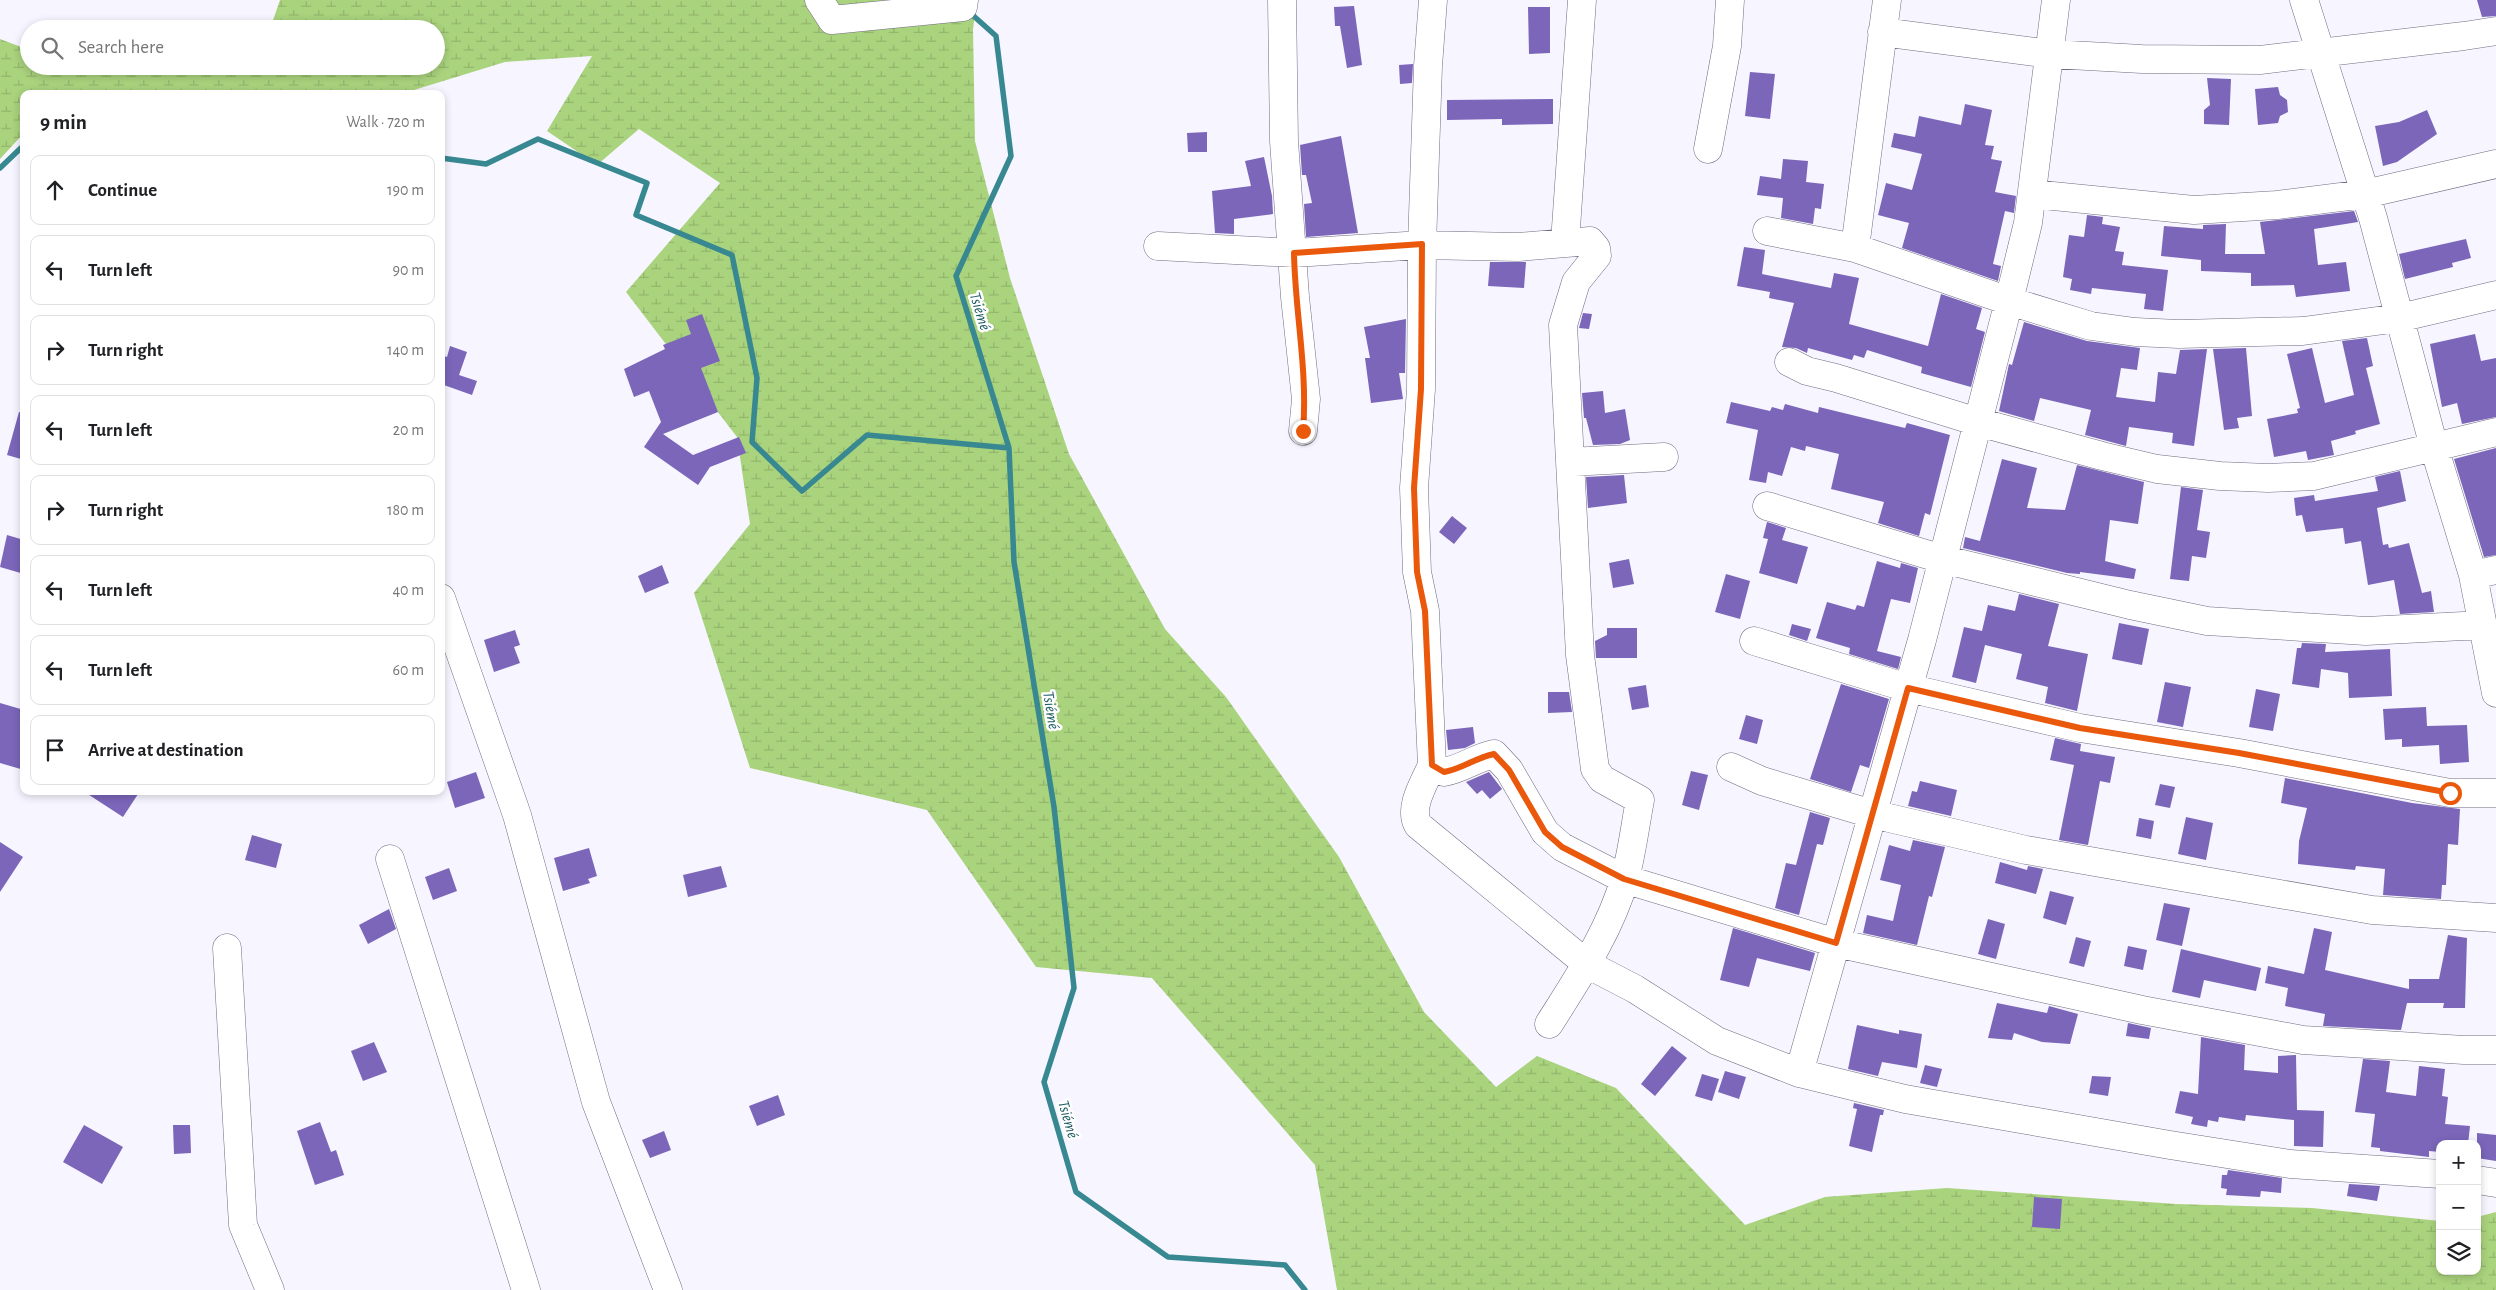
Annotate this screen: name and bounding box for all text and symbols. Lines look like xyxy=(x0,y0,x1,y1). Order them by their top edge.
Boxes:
search box xyxy=(20,20,445,75)
icon: search xyxy=(38,34,66,62)
text: Search here xyxy=(78,38,164,57)
text: 9 min xyxy=(40,112,87,133)
text: Walk · 720 m xyxy=(346,114,425,130)
icon: ahead xyxy=(41,176,69,204)
text: Continue xyxy=(88,181,157,200)
text: 190 m xyxy=(387,182,424,198)
icon: left xyxy=(41,256,69,284)
text: Turn left xyxy=(88,261,152,280)
text: 90 m xyxy=(393,262,424,278)
water label: Tsiémé xyxy=(967,291,993,332)
icon: right xyxy=(41,336,69,364)
text: Turn right xyxy=(88,341,163,360)
text: 140 m xyxy=(387,342,424,358)
icon: left xyxy=(41,416,69,444)
route end xyxy=(1292,420,1315,443)
text: Turn left xyxy=(88,421,152,440)
text: 20 m xyxy=(393,422,424,438)
icon: right xyxy=(41,496,69,524)
text: Turn right xyxy=(88,501,163,520)
text: 180 m xyxy=(387,502,424,518)
icon: left xyxy=(41,576,69,604)
text: Turn left xyxy=(88,581,152,600)
text: 40 m xyxy=(392,582,424,598)
icon: left xyxy=(41,656,69,684)
text: Turn left xyxy=(88,661,152,680)
text: 60 m xyxy=(393,662,424,678)
water label: Tsiémé xyxy=(1040,690,1062,730)
icon: arrive xyxy=(41,736,69,764)
text: Arrive at destination xyxy=(88,741,244,760)
route start xyxy=(2439,782,2462,805)
water label: Tsiémé xyxy=(1055,1099,1081,1140)
map controls xyxy=(2436,1140,2481,1275)
button: + xyxy=(2436,1140,2481,1185)
button: − xyxy=(2436,1185,2481,1230)
button: layers xyxy=(2436,1230,2481,1275)

